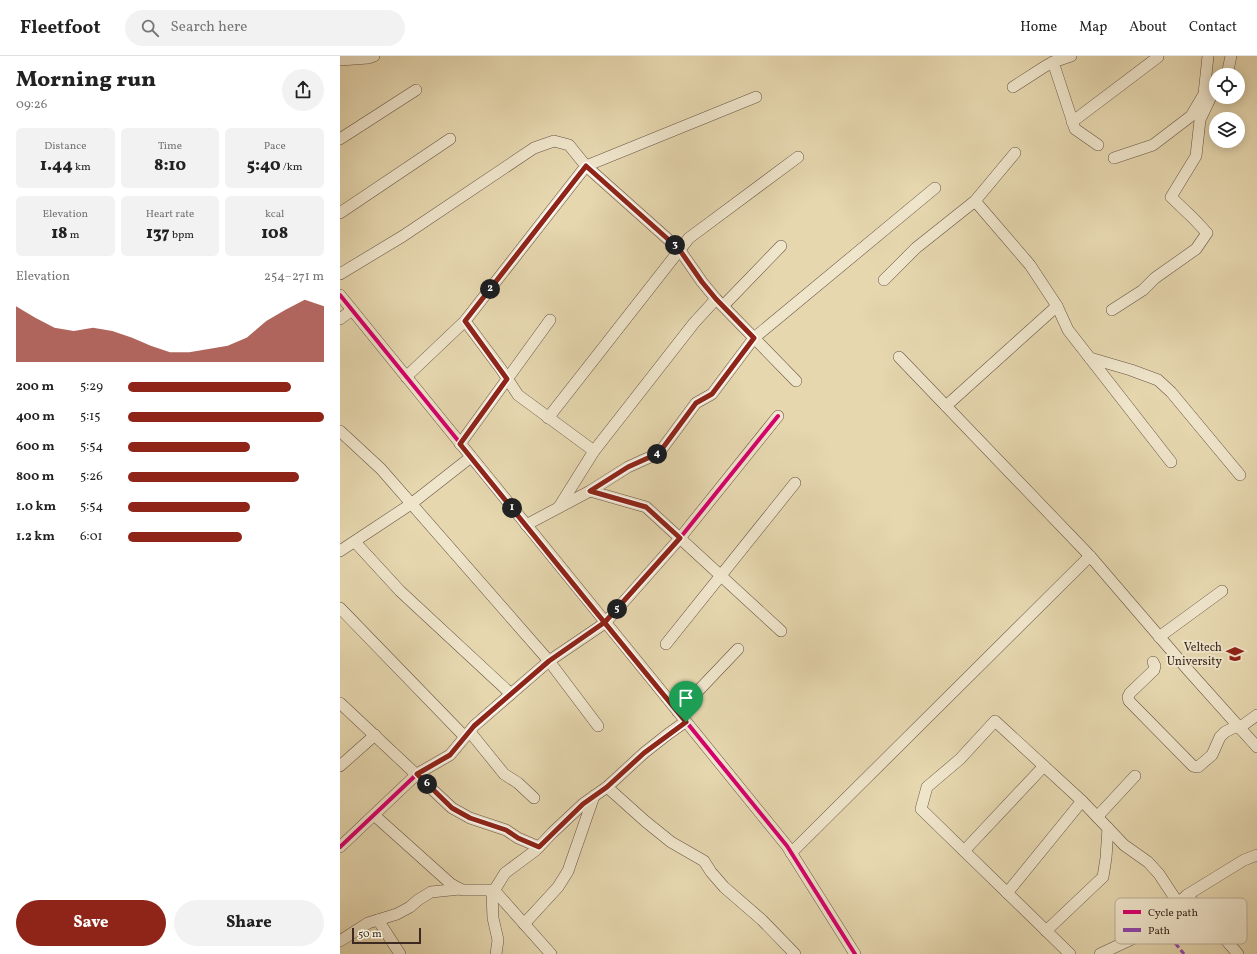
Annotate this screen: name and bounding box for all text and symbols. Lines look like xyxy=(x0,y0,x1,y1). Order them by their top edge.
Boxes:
search box xyxy=(125,10,405,46)
text: Fleetfoot xyxy=(20,15,101,41)
icon: search xyxy=(139,17,161,39)
text: Search here xyxy=(171,17,247,38)
text: Home xyxy=(1020,18,1057,37)
text: Map xyxy=(1079,18,1107,37)
text: About xyxy=(1129,18,1167,37)
text: Contact xyxy=(1189,18,1237,37)
text: Morning run xyxy=(16,65,156,96)
map controls xyxy=(1209,68,1245,148)
button: locate xyxy=(1209,68,1245,104)
button: share xyxy=(282,69,324,111)
text: 09:26 xyxy=(16,96,47,114)
button: layers xyxy=(1209,112,1245,148)
text: Distance xyxy=(44,139,86,154)
text: Time xyxy=(158,139,182,154)
text: Pace xyxy=(264,139,286,154)
text: 1.44 xyxy=(40,154,73,177)
text: 8:10 xyxy=(154,154,186,177)
text: 5:40 xyxy=(247,154,281,177)
text: km xyxy=(73,160,91,175)
text: /km xyxy=(281,160,303,175)
text: Elevation xyxy=(42,207,88,222)
text: Heart rate xyxy=(146,207,194,222)
text: kcal xyxy=(265,207,284,222)
text: 18 xyxy=(51,222,68,245)
text: 137 xyxy=(146,222,170,245)
text: 108 xyxy=(261,222,288,245)
text: m xyxy=(68,228,80,243)
text: bpm xyxy=(170,228,194,243)
pin: 3 xyxy=(665,235,685,255)
text: 3 xyxy=(672,237,678,252)
text: Elevation xyxy=(16,268,70,286)
text: 254–271 m xyxy=(264,268,324,286)
pin: 2 xyxy=(480,279,500,299)
text: 2 xyxy=(487,281,493,296)
text: 200 m xyxy=(16,378,54,396)
text: 5:29 xyxy=(80,378,103,396)
text: 400 m xyxy=(16,408,55,426)
text: 5:15 xyxy=(80,408,101,426)
text: 600 m xyxy=(16,438,54,456)
text: 5:54 xyxy=(80,438,103,456)
pin: 4 xyxy=(647,444,667,464)
text: 4 xyxy=(654,446,660,461)
text: 800 m xyxy=(16,468,54,486)
text: 5:26 xyxy=(80,468,103,486)
text: 1.0 km xyxy=(16,498,56,516)
text: 5:54 xyxy=(80,498,103,516)
pin: 1 xyxy=(502,498,522,518)
text: 1 xyxy=(510,500,514,515)
text: 1.2 km xyxy=(16,528,55,546)
text: 6:01 xyxy=(80,528,103,546)
pin: 5 xyxy=(607,599,627,619)
text: 5 xyxy=(614,601,620,616)
place label: Veltech University xyxy=(1167,640,1223,670)
school or university icon: Veltech University xyxy=(1225,644,1245,664)
pin xyxy=(669,681,703,722)
icon: arrive xyxy=(675,687,697,709)
pin: 6 xyxy=(417,774,437,794)
text: 6 xyxy=(424,776,430,791)
legend xyxy=(1115,898,1247,944)
button: Save xyxy=(16,900,166,946)
button: Share xyxy=(174,900,324,946)
text: Cycle path xyxy=(1148,906,1198,921)
text: Path xyxy=(1148,924,1171,939)
scale bar xyxy=(352,926,421,945)
text: 50 m xyxy=(358,927,382,942)

